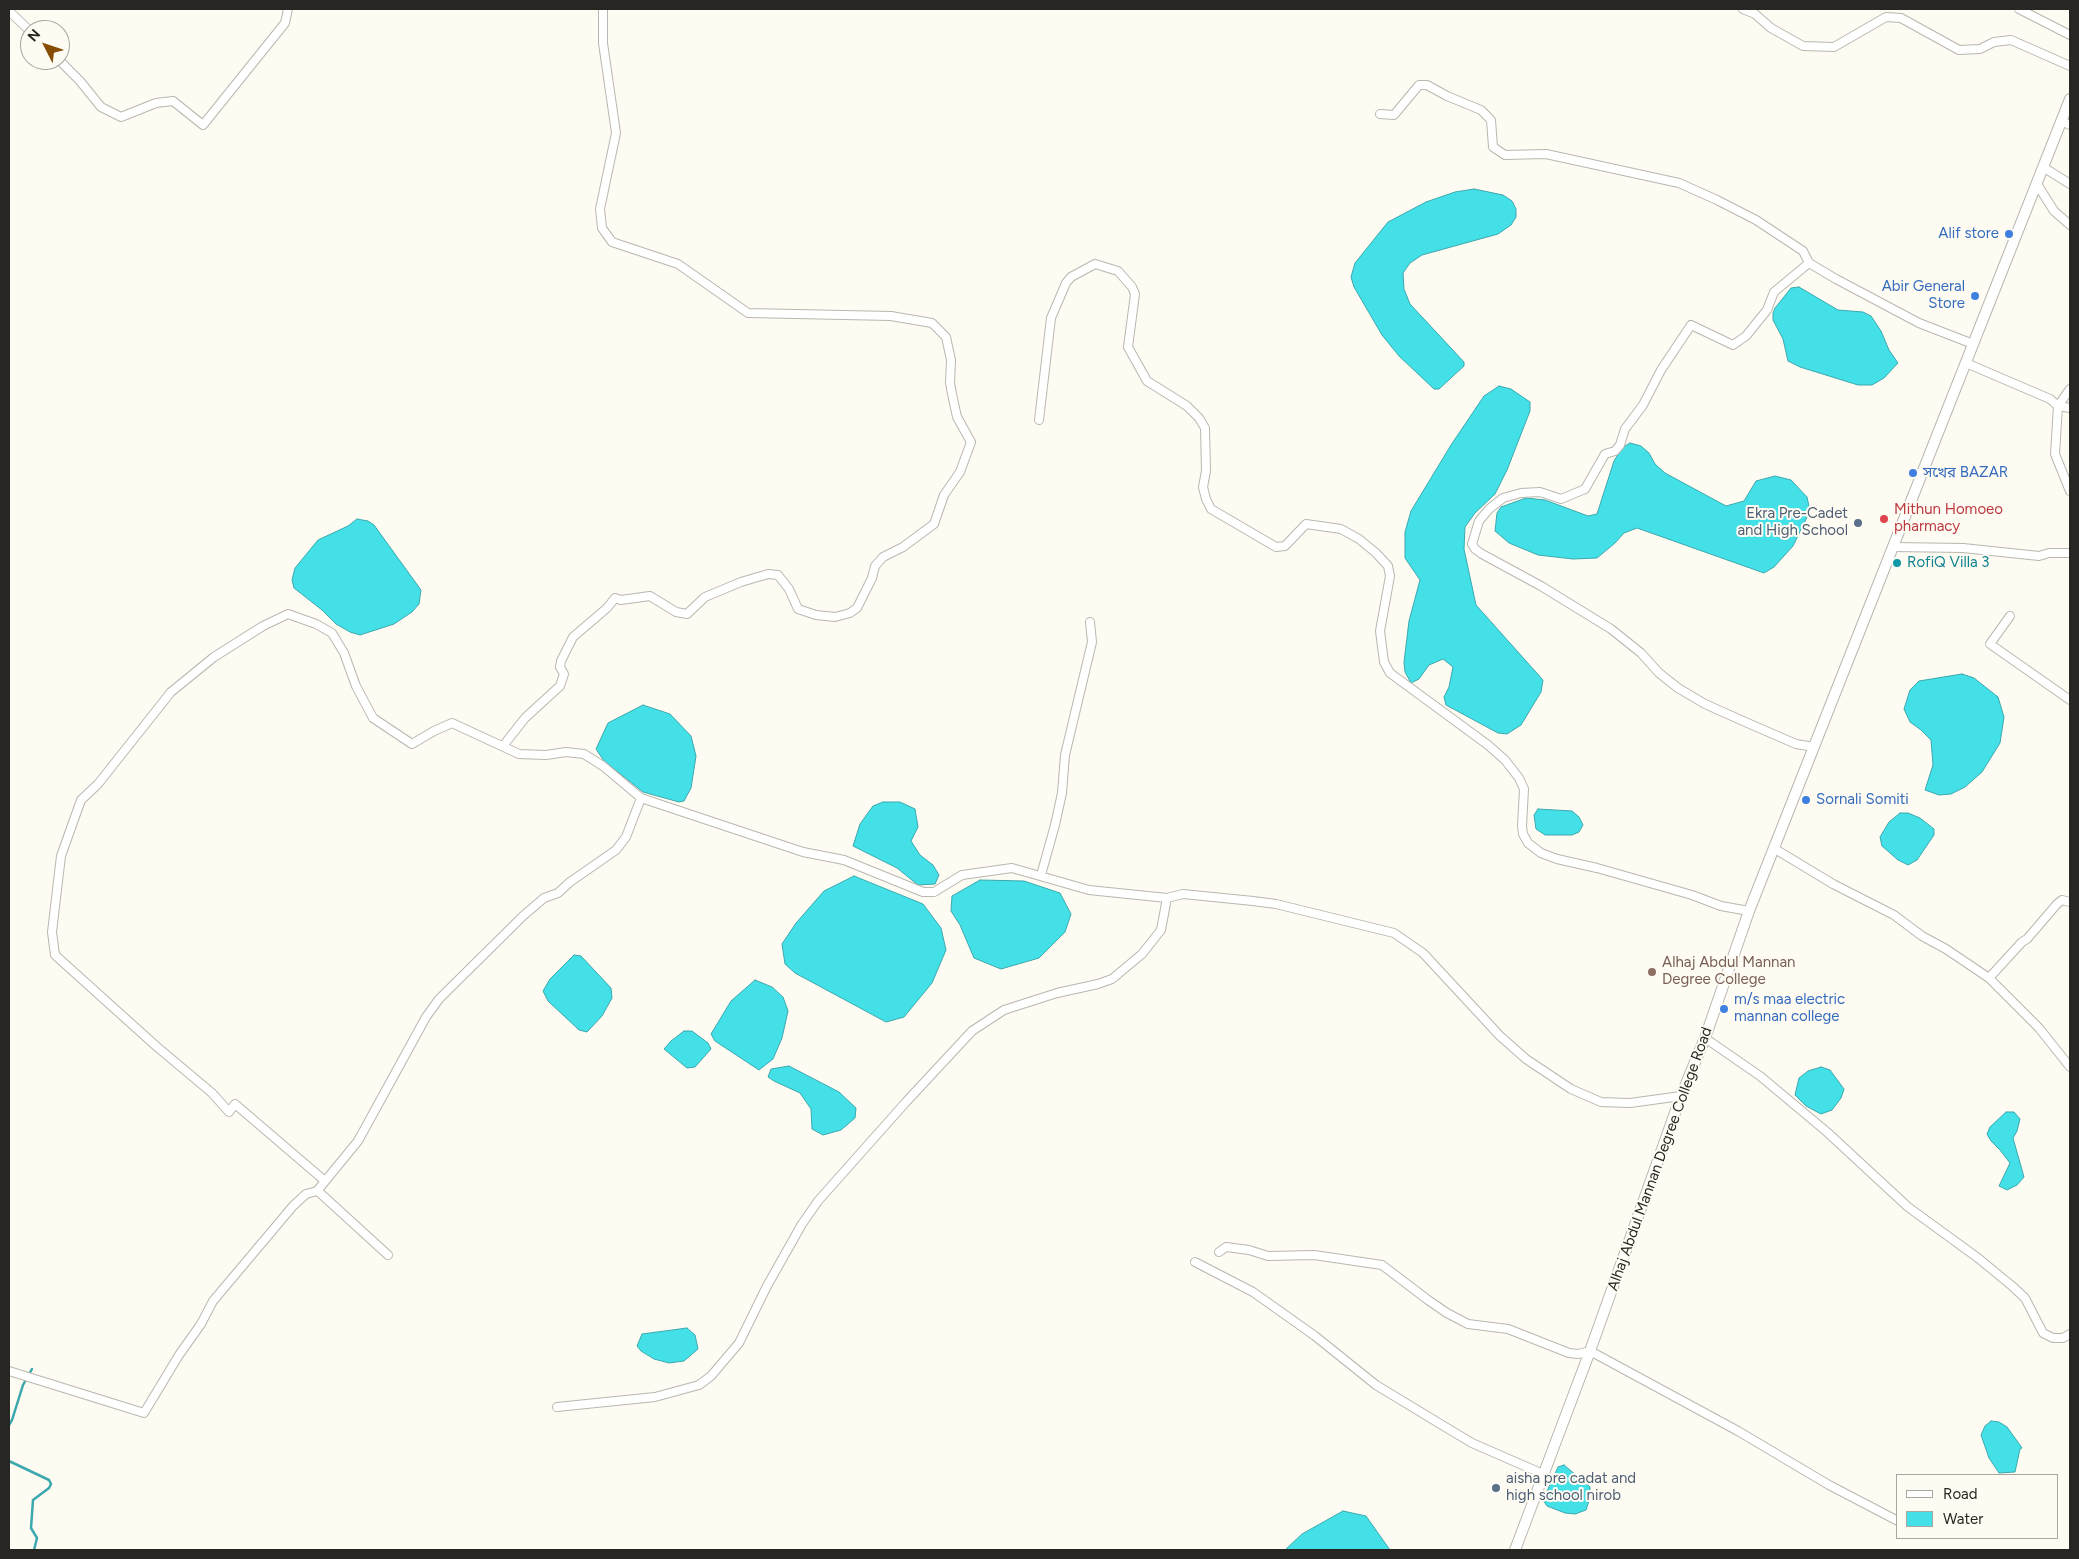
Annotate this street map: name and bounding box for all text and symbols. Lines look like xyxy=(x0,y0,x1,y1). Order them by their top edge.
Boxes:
north arrow xyxy=(20,20,70,70)
text: N xyxy=(24,26,44,45)
place label: Alif store xyxy=(1938,225,1999,243)
marker: Alif store xyxy=(2003,228,2015,240)
place label: Abir General Store xyxy=(1882,278,1965,313)
marker: Abir General Store xyxy=(1969,290,1981,302)
place label: সখের BAZAR xyxy=(1923,464,2008,482)
marker: সখের BAZAR xyxy=(1907,467,1919,479)
place label: Mithun Homoeo pharmacy xyxy=(1894,501,2003,536)
place label: Ekra Pre-Cadet and High School xyxy=(1737,505,1848,540)
marker: Mithun Homoeo pharmacy xyxy=(1878,513,1890,525)
marker: Ekra Pre-Cadet and High School xyxy=(1852,517,1864,529)
place label: RofiQ Villa 3 xyxy=(1907,554,1989,572)
marker: RofiQ Villa 3 xyxy=(1891,557,1903,569)
place label: Sornali Somiti xyxy=(1816,791,1909,809)
marker: Sornali Somiti xyxy=(1800,794,1812,806)
place label: Alhaj Abdul Mannan Degree College xyxy=(1662,954,1795,989)
marker: Alhaj Abdul Mannan Degree College xyxy=(1646,966,1658,978)
place label: m/s maa electric mannan college xyxy=(1734,991,1845,1026)
marker: m/s maa electric mannan college xyxy=(1718,1003,1730,1015)
street label: Alhaj Abdul Mannan Degree College Road xyxy=(1604,1025,1716,1293)
place label: aisha pre cadat and high school nirob xyxy=(1506,1470,1636,1505)
legend xyxy=(1896,1474,2059,1539)
marker: aisha pre cadat and high school nirob xyxy=(1490,1482,1502,1494)
text: Road xyxy=(1943,1485,1978,1503)
text: Water xyxy=(1943,1510,1983,1528)

